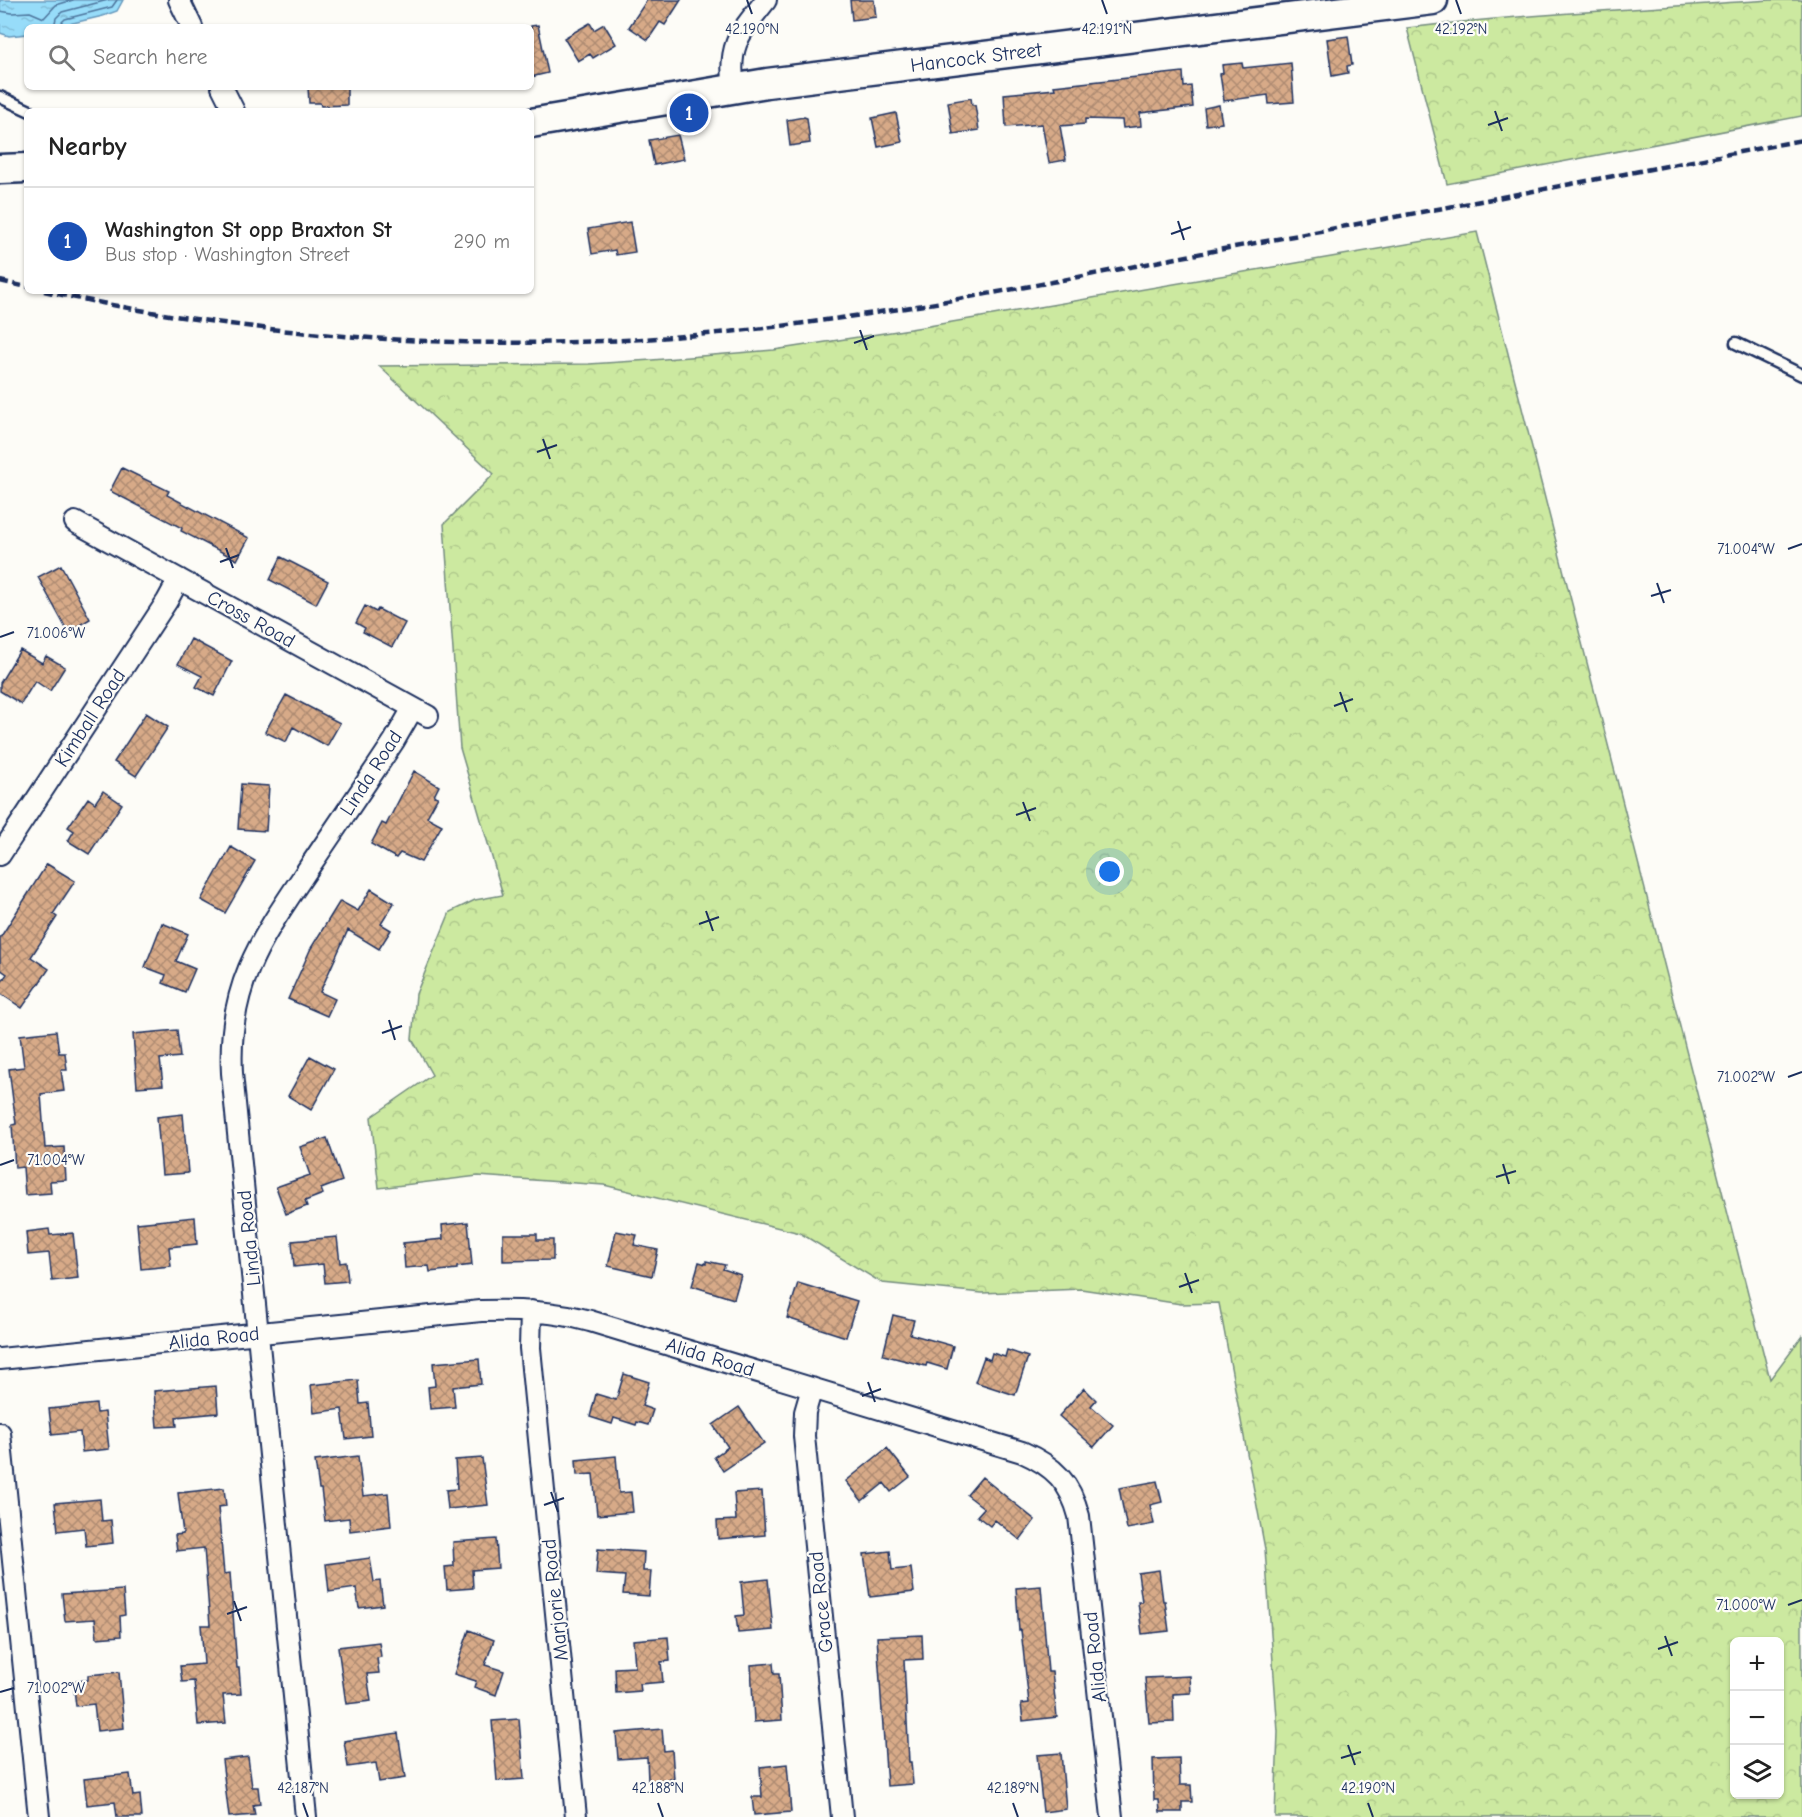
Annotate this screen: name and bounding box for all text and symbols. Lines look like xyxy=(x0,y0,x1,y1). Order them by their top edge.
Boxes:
text: 42.190°N xyxy=(725,20,779,38)
text: 42.191°N xyxy=(1082,20,1132,38)
text: 42.192°N xyxy=(1435,20,1487,38)
search box xyxy=(24,24,534,90)
street label: Hancock Street xyxy=(909,37,1044,77)
icon: search xyxy=(45,41,78,74)
text: Search here xyxy=(93,44,208,70)
pin: 1 xyxy=(670,90,708,136)
text: Nearby xyxy=(48,132,127,162)
text: Washington St opp Braxton St xyxy=(105,217,392,243)
text: 1 xyxy=(64,230,71,253)
text: 290 m xyxy=(454,230,510,253)
text: Bus stop · Washington Street xyxy=(105,243,349,266)
text: 71.004°W xyxy=(1717,540,1775,558)
street label: Cross Road xyxy=(203,585,299,653)
text: 71.006°W xyxy=(27,624,85,642)
street label: Kimball Road xyxy=(50,665,130,771)
street label: Linda Road xyxy=(335,726,407,820)
your location xyxy=(1095,857,1124,886)
text: 71.002°W xyxy=(1717,1068,1775,1086)
text: 71.004°W xyxy=(27,1151,85,1169)
street label: Linda Road xyxy=(233,1189,265,1287)
street label: Alida Road xyxy=(167,1322,261,1354)
street label: Alida Road xyxy=(663,1333,757,1381)
street label: Marjorie Road xyxy=(537,1538,573,1662)
street label: Grace Road xyxy=(804,1550,838,1654)
text: 71.000°W xyxy=(1716,1596,1776,1614)
street label: Alida Road xyxy=(1079,1610,1111,1704)
map controls xyxy=(1730,1637,1784,1799)
button: + xyxy=(1730,1637,1784,1691)
text: 71.002°W xyxy=(27,1679,85,1697)
button: − xyxy=(1730,1691,1784,1745)
button: layers xyxy=(1730,1745,1784,1799)
text: 42.187°N xyxy=(277,1779,329,1797)
text: 42.188°N xyxy=(632,1779,684,1797)
text: 42.189°N xyxy=(987,1779,1039,1797)
text: 42.190°N xyxy=(1341,1779,1395,1797)

